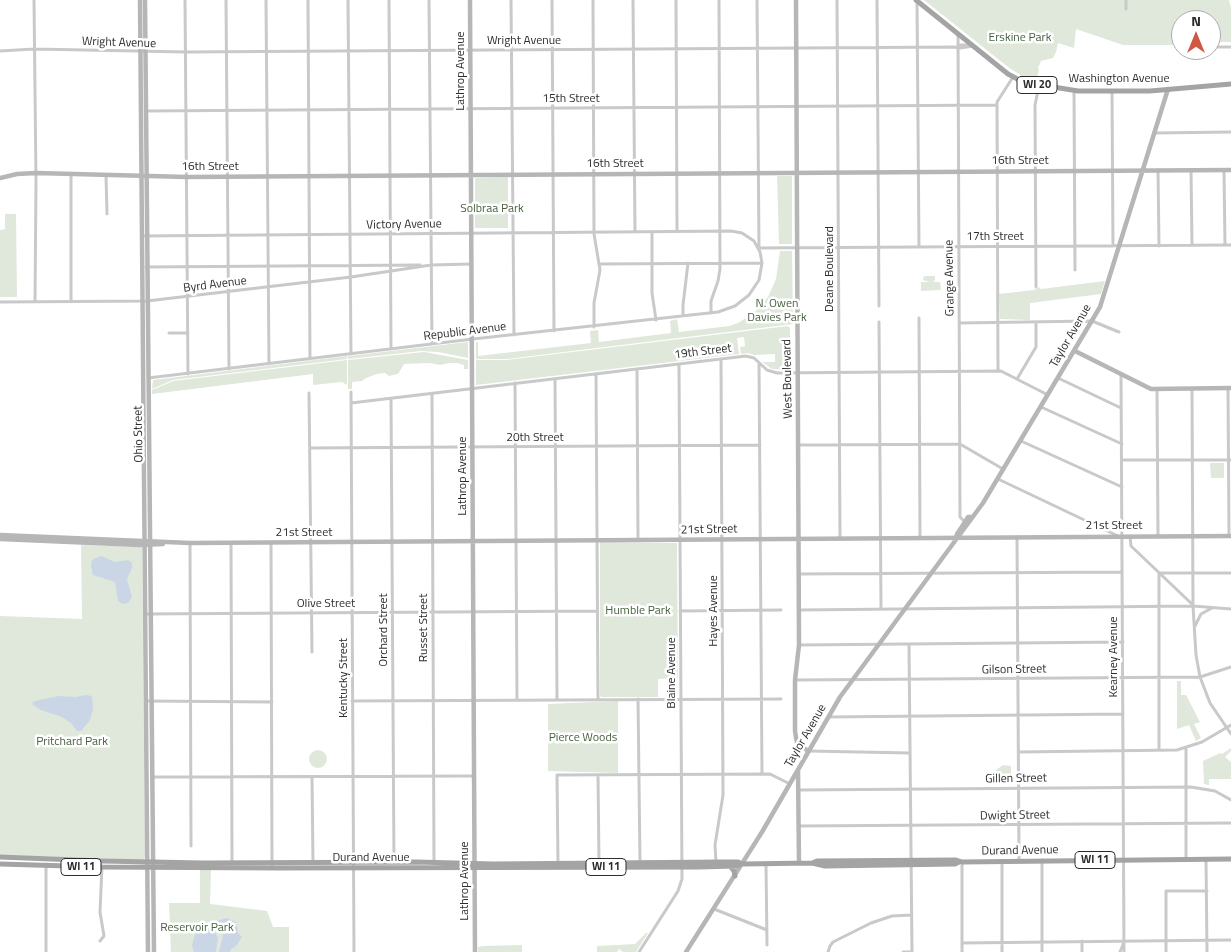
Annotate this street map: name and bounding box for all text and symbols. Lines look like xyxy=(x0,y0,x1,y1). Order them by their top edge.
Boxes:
north arrow xyxy=(1171,10,1221,60)
text: N xyxy=(1191,10,1201,31)
street label: Lathrop Avenue xyxy=(454,31,468,111)
park label: Erskine Park xyxy=(989,31,1051,45)
street label: Wright Avenue xyxy=(487,34,561,48)
street label: Wright Avenue xyxy=(82,35,156,51)
street label: Washington Avenue xyxy=(1069,72,1169,86)
road number: WI 20 xyxy=(1017,76,1057,94)
street label: 15th Street xyxy=(542,92,600,106)
street label: 16th Street xyxy=(991,154,1049,168)
street label: 16th Street xyxy=(586,157,644,171)
street label: 16th Street xyxy=(181,160,239,174)
park label: Solbraa Park xyxy=(460,202,524,216)
street label: Victory Avenue xyxy=(366,217,442,233)
street label: Deane Boulevard xyxy=(823,226,837,312)
street label: 17th Street xyxy=(966,230,1024,244)
street label: Grange Avenue xyxy=(942,240,958,316)
street label: Byrd Avenue xyxy=(183,274,247,296)
park label: N. Owen Davies Park xyxy=(747,297,807,325)
street label: Taylor Avenue xyxy=(1047,302,1095,370)
street label: Republic Avenue xyxy=(423,320,507,344)
street label: West Boulevard xyxy=(780,339,796,419)
street label: 19th Street xyxy=(674,341,732,363)
street label: Ohio Street xyxy=(131,405,147,463)
street label: 20th Street xyxy=(506,431,564,445)
street label: Lathrop Avenue xyxy=(456,436,470,516)
street label: 21st Street xyxy=(1086,519,1142,533)
street label: 21st Street xyxy=(680,522,738,538)
street label: 21st Street xyxy=(276,526,332,540)
street label: Hayes Avenue xyxy=(707,575,721,647)
street label: Orchard Street xyxy=(377,593,391,667)
street label: Russet Street xyxy=(417,594,431,662)
street label: Olive Street xyxy=(297,597,355,611)
park label: Humble Park xyxy=(605,604,671,618)
street label: Kearney Avenue xyxy=(1107,616,1121,698)
street label: Blaine Avenue xyxy=(665,637,679,709)
street label: Kentucky Street xyxy=(337,638,351,718)
street label: Gilson Street xyxy=(982,662,1046,678)
street label: Taylor Avenue xyxy=(782,702,830,770)
park label: Pierce Woods xyxy=(549,731,617,745)
park label: Pritchard Park xyxy=(36,735,108,749)
street label: Gillen Street xyxy=(985,771,1047,787)
street label: Dwight Street xyxy=(980,808,1050,824)
street label: Lathrop Avenue xyxy=(458,841,472,921)
street label: Durand Avenue xyxy=(981,843,1059,859)
street label: Durand Avenue xyxy=(332,851,410,865)
road number: WI 11 xyxy=(1075,852,1115,868)
road number: WI 11 xyxy=(61,859,101,876)
road number: WI 11 xyxy=(586,859,626,876)
park label: Reservoir Park xyxy=(160,921,234,935)

